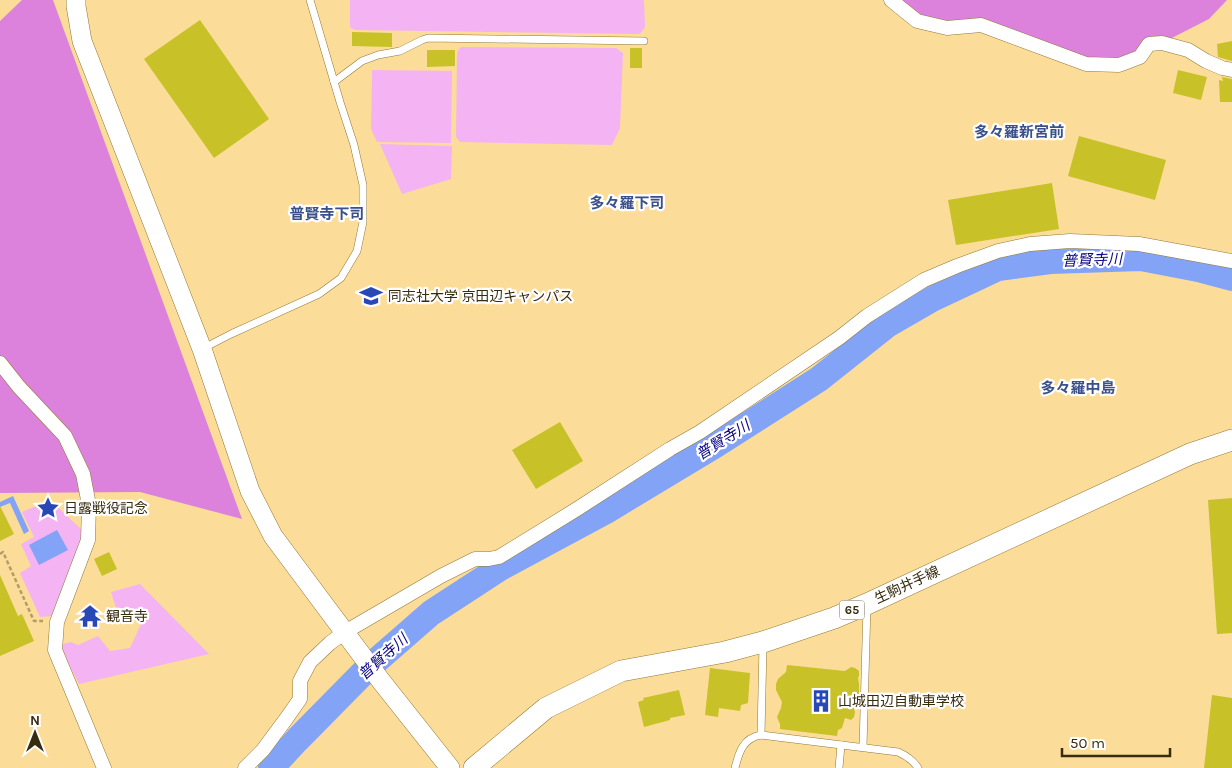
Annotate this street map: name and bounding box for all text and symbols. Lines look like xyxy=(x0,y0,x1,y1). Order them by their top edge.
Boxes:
district label: 多々羅新宮前 xyxy=(974,123,1064,141)
district label: 多々羅下司 xyxy=(589,194,665,212)
district label: 普賢寺下司 xyxy=(289,205,365,223)
water label: 普賢寺川 xyxy=(1062,250,1124,270)
school or university icon: 同志社大学 京田辺キャンパス xyxy=(358,283,384,309)
place label: 同志社大学 京田辺キャンパス xyxy=(388,288,573,305)
district label: 多々羅中島 xyxy=(1040,379,1116,397)
water label: 普賢寺川 xyxy=(693,415,755,464)
place icon: 日露戦役記念 xyxy=(35,495,61,521)
place label: 日露戦役記念 xyxy=(64,500,148,517)
street label: 生駒井手線 xyxy=(872,563,942,607)
road number: 65 xyxy=(840,600,864,620)
temple icon: 観音寺 xyxy=(77,603,103,629)
place label: 観音寺 xyxy=(106,608,148,625)
water label: 普賢寺川 xyxy=(355,629,413,684)
building icon: 山城田辺自動車学校 xyxy=(808,688,834,714)
place label: 山城田辺自動車学校 xyxy=(838,693,964,710)
north arrow xyxy=(10,708,60,758)
text: N xyxy=(30,712,40,729)
scale bar xyxy=(1062,726,1170,758)
text: 50 m xyxy=(1070,734,1105,752)

